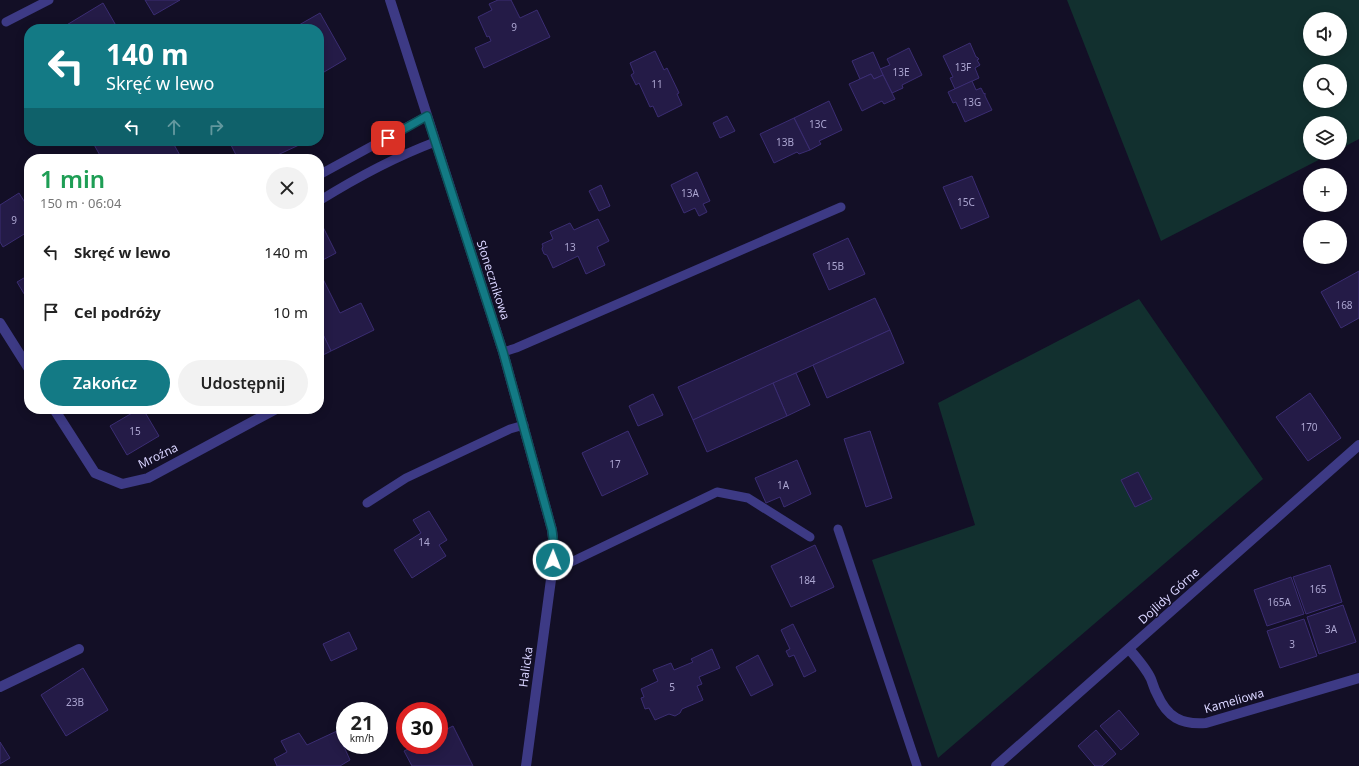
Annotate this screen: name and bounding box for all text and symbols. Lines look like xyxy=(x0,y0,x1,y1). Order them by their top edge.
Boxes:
map controls xyxy=(1303,12,1347,264)
button: sound xyxy=(1303,12,1347,56)
house number: 9 xyxy=(511,20,517,34)
text: 140 m xyxy=(106,35,189,73)
icon: left xyxy=(40,40,92,92)
house number: 13F xyxy=(955,60,971,74)
button: search xyxy=(1303,64,1347,108)
house number: 13E xyxy=(893,65,910,79)
text: Skręć w lewo xyxy=(106,71,214,95)
house number: 11 xyxy=(651,77,663,91)
house number: 13G xyxy=(963,95,981,109)
icon: left xyxy=(121,116,143,138)
icon: ahead xyxy=(163,116,185,138)
icon: right xyxy=(205,116,227,138)
button: layers xyxy=(1303,116,1347,160)
house number: 13C xyxy=(809,117,828,131)
pin xyxy=(371,121,405,155)
icon: arrive xyxy=(377,127,399,149)
house number: 13B xyxy=(776,135,794,149)
text: 1 min xyxy=(40,162,105,195)
button: close xyxy=(266,167,308,209)
button: + xyxy=(1303,168,1347,212)
house number: 13A xyxy=(681,186,700,200)
text: 150 m · 06:04 xyxy=(40,194,121,212)
house number: 15C xyxy=(957,195,976,209)
house number: 9 xyxy=(11,213,17,227)
button: − xyxy=(1303,220,1347,264)
street label: Słonecznikowa xyxy=(473,238,514,322)
house number: 13 xyxy=(564,240,576,254)
icon: left xyxy=(40,241,62,263)
text: Skręć w lewo xyxy=(74,242,171,262)
text: 140 m xyxy=(264,242,308,262)
house number: 15B xyxy=(826,259,844,273)
house number: 168 xyxy=(1335,298,1353,312)
icon: arrive xyxy=(40,301,62,323)
text: Cel podróży xyxy=(74,302,161,322)
text: 10 m xyxy=(273,302,308,322)
button: Zakończ xyxy=(40,360,170,406)
button: Udostępnij xyxy=(178,360,308,406)
house number: 170 xyxy=(1300,420,1318,434)
house number: 15 xyxy=(129,424,141,438)
street label: Mroźna xyxy=(135,439,181,473)
house number: 17 xyxy=(609,457,621,471)
house number: 1A xyxy=(777,478,790,492)
house number: 14 xyxy=(418,535,430,549)
position arrow xyxy=(532,539,574,581)
street label: Dojlidy Górne xyxy=(1134,563,1203,628)
house number: 184 xyxy=(798,573,816,587)
house number: 165 xyxy=(1309,582,1327,596)
house number: 165A xyxy=(1267,595,1291,609)
house number: 3A xyxy=(1325,622,1338,636)
house number: 3 xyxy=(1289,637,1295,651)
street label: Halicka xyxy=(514,646,537,688)
house number: 5 xyxy=(669,680,675,694)
street label: Kameliowa xyxy=(1202,684,1266,717)
house number: 23B xyxy=(66,695,84,709)
speed limit sign: 30 xyxy=(396,702,448,754)
text: 21 xyxy=(351,709,373,736)
text: km/h xyxy=(350,731,374,745)

